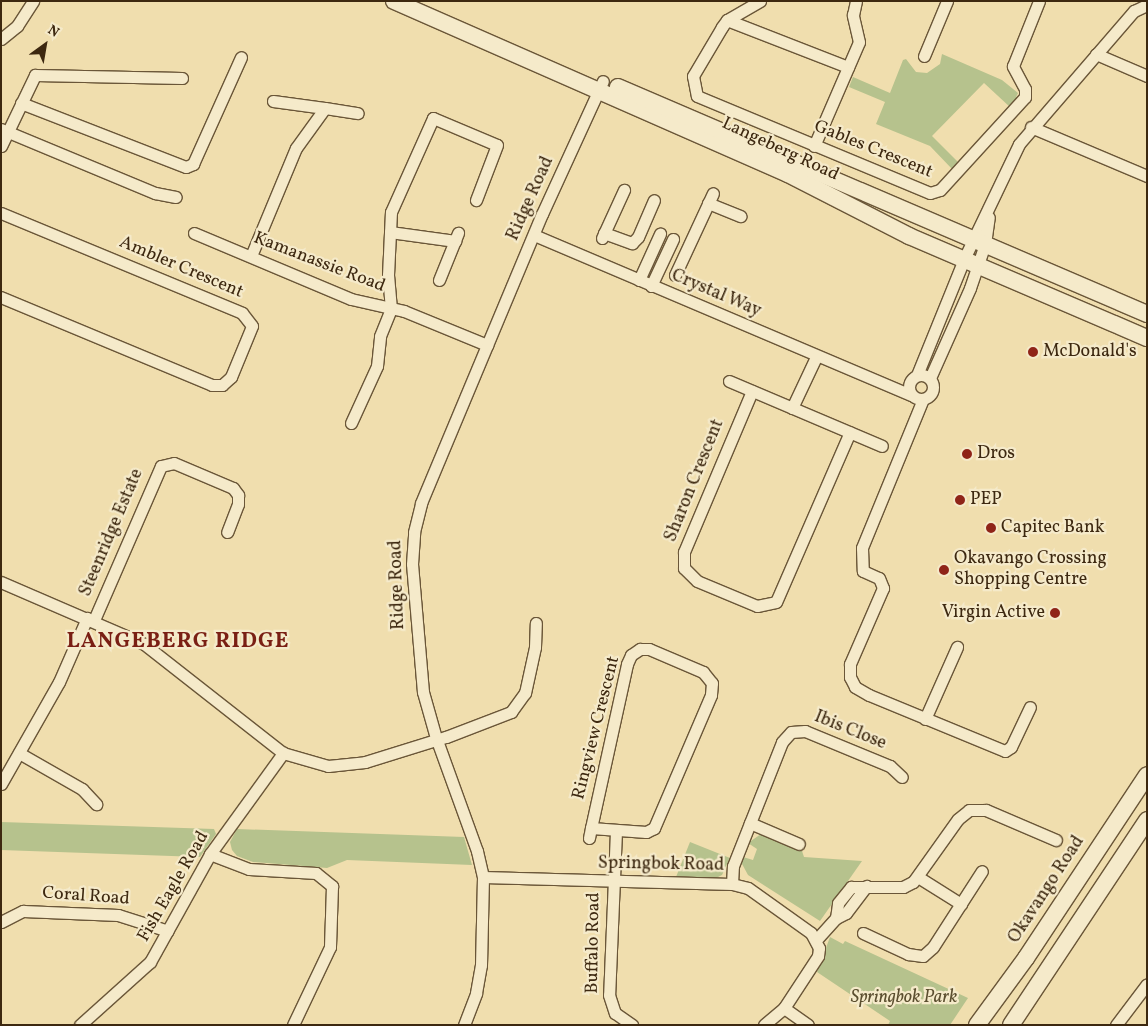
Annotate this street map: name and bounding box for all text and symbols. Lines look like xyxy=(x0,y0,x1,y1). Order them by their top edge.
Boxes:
north arrow xyxy=(20,20,70,70)
text: N xyxy=(44,21,63,43)
street label: Langeberg Road xyxy=(718,113,842,187)
street label: Gables Crescent xyxy=(810,116,936,184)
street label: Ridge Road xyxy=(503,154,559,244)
street label: Kamanassie Road xyxy=(250,228,388,298)
street label: Ambler Crescent xyxy=(116,232,246,304)
street label: Crystal Way xyxy=(668,265,764,323)
place label: McDonald's xyxy=(1043,341,1137,363)
marker: McDonald's xyxy=(1027,346,1039,358)
street label: Sharon Crescent xyxy=(661,417,729,545)
place label: Dros xyxy=(977,443,1015,465)
marker: Dros xyxy=(961,448,973,460)
street label: Steenridge Estate xyxy=(75,466,149,600)
place label: PEP xyxy=(970,489,1002,511)
marker: PEP xyxy=(954,494,966,506)
place label: Capitec Bank xyxy=(1001,517,1104,539)
marker: Capitec Bank xyxy=(985,522,997,534)
street label: Ridge Road xyxy=(386,540,410,630)
place label: Okavango Crossing Shopping Centre xyxy=(954,549,1107,592)
marker: Okavango Crossing Shopping Centre xyxy=(938,564,950,576)
place label: Virgin Active xyxy=(942,602,1045,624)
marker: Virgin Active xyxy=(1049,607,1061,619)
district label: LANGEBERG RIDGE xyxy=(65,629,291,655)
street label: Ringview Crescent xyxy=(569,654,625,802)
street label: Ibis Close xyxy=(811,707,889,755)
street label: Fish Eagle Road xyxy=(134,828,214,946)
street label: Okavango Road xyxy=(1004,832,1090,948)
street label: Springbok Road xyxy=(598,853,724,877)
street label: Coral Road xyxy=(42,883,130,911)
street label: Buffalo Road xyxy=(582,892,606,994)
park label: Springbok Park xyxy=(851,987,957,1009)

